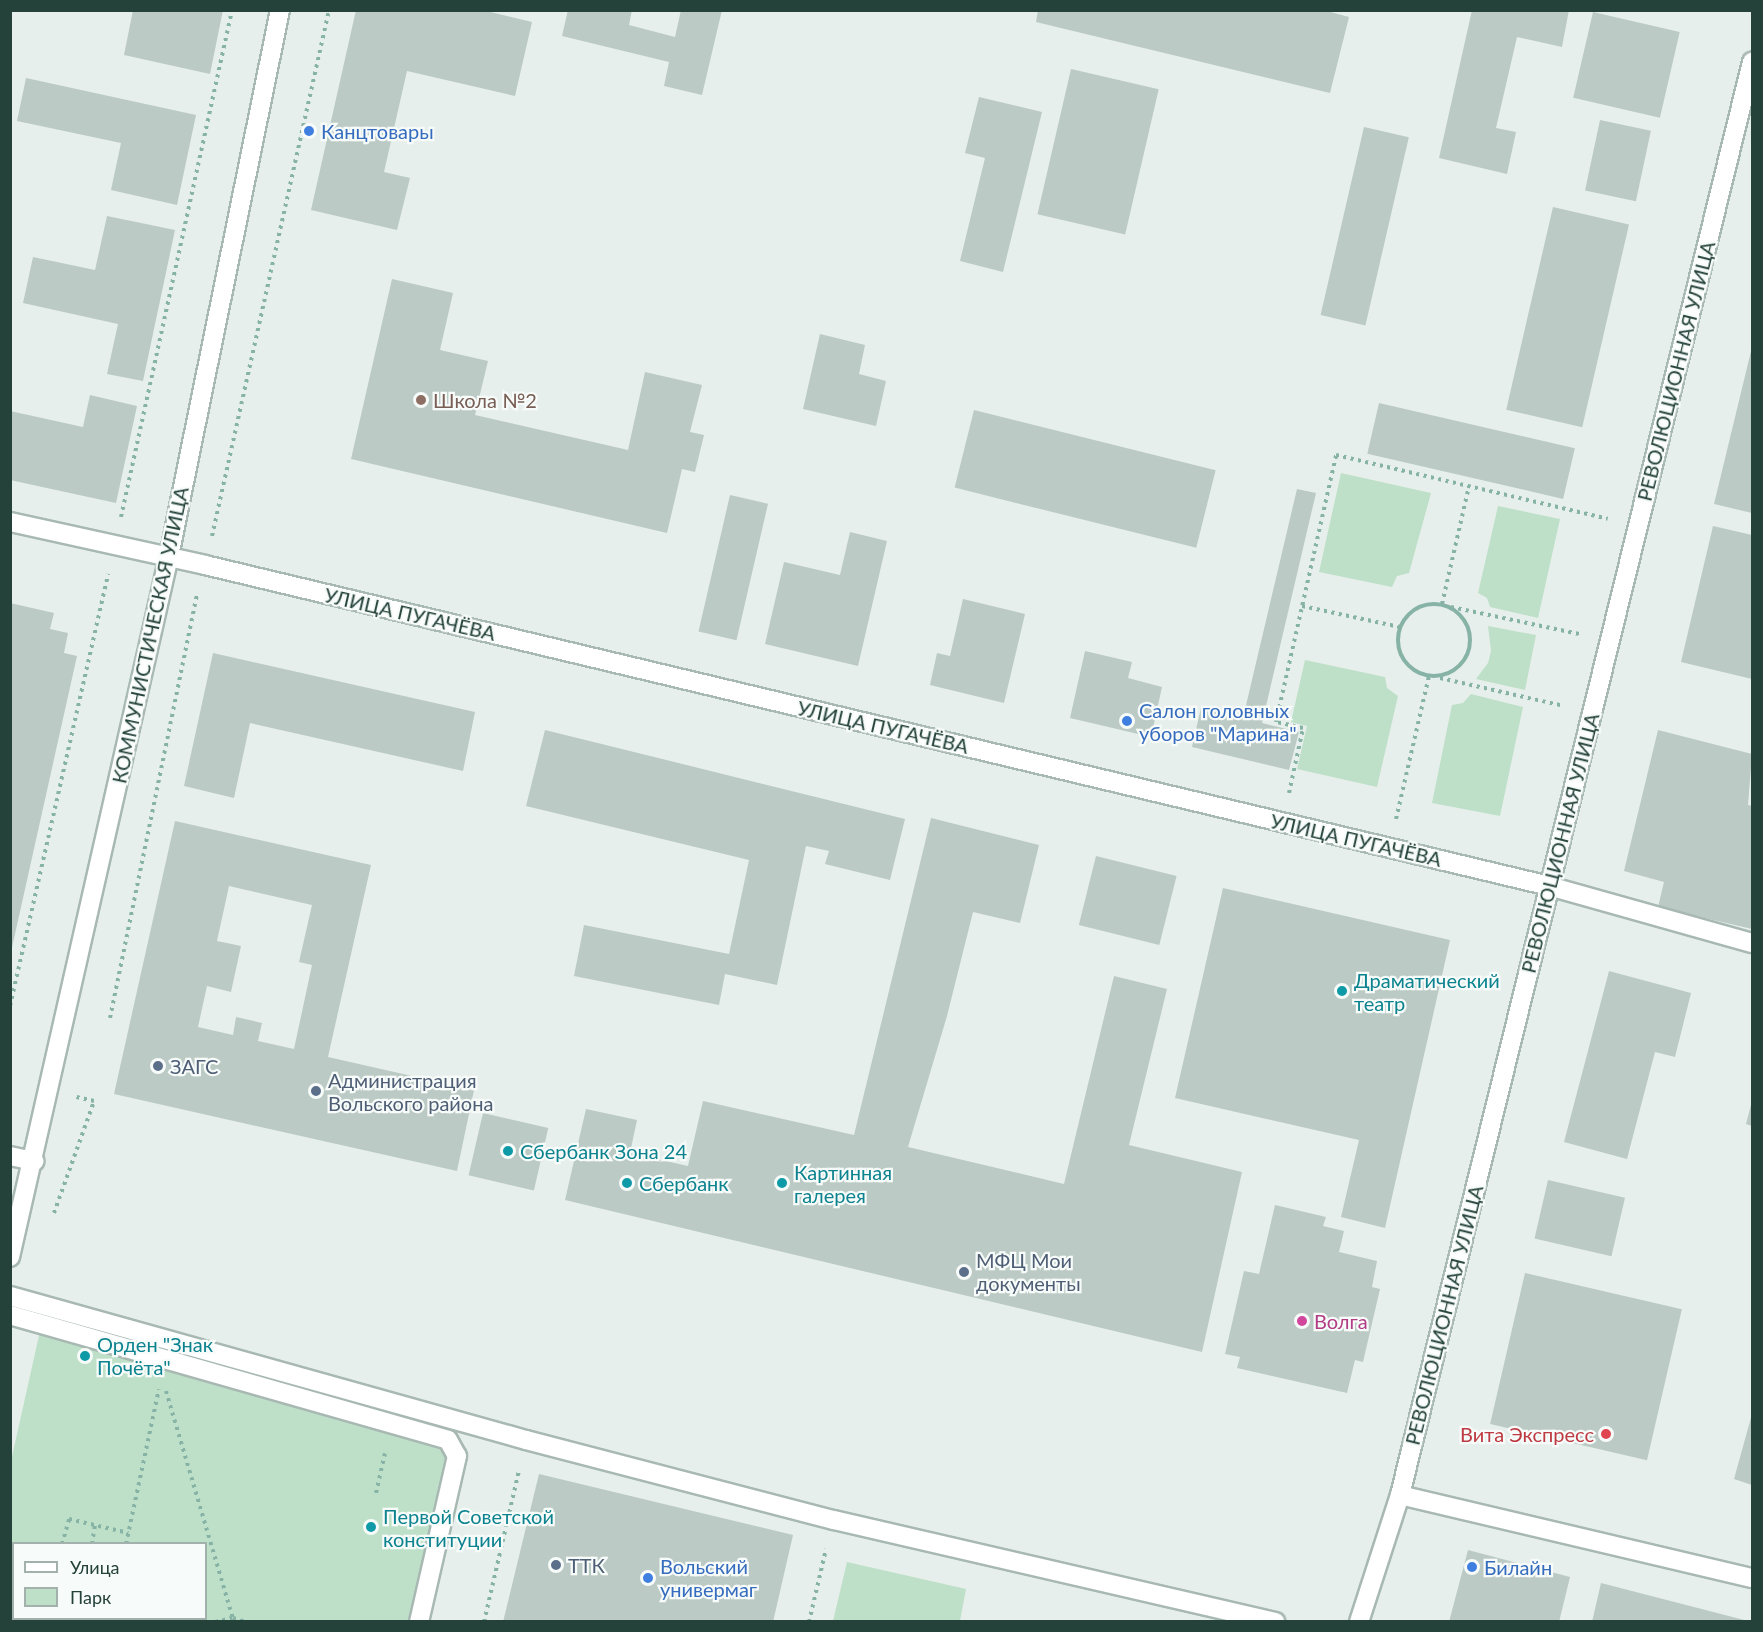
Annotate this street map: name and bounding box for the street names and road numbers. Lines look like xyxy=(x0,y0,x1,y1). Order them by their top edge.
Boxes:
street label: РЕВОЛЮЦИОННАЯ УЛИЦА xyxy=(1632,239,1720,503)
street label: КОММУНИСТИЧЕСКАЯ УЛИЦА xyxy=(107,484,193,786)
street label: УЛИЦА ПУГАЧЁВА xyxy=(322,583,498,645)
street label: УЛИЦА ПУГАЧЁВА xyxy=(795,696,971,758)
street label: РЕВОЛЮЦИОННАЯ УЛИЦА xyxy=(1516,711,1604,975)
street label: УЛИЦА ПУГАЧЁВА xyxy=(1268,809,1444,871)
street label: РЕВОЛЮЦИОННАЯ УЛИЦА xyxy=(1400,1183,1488,1447)

